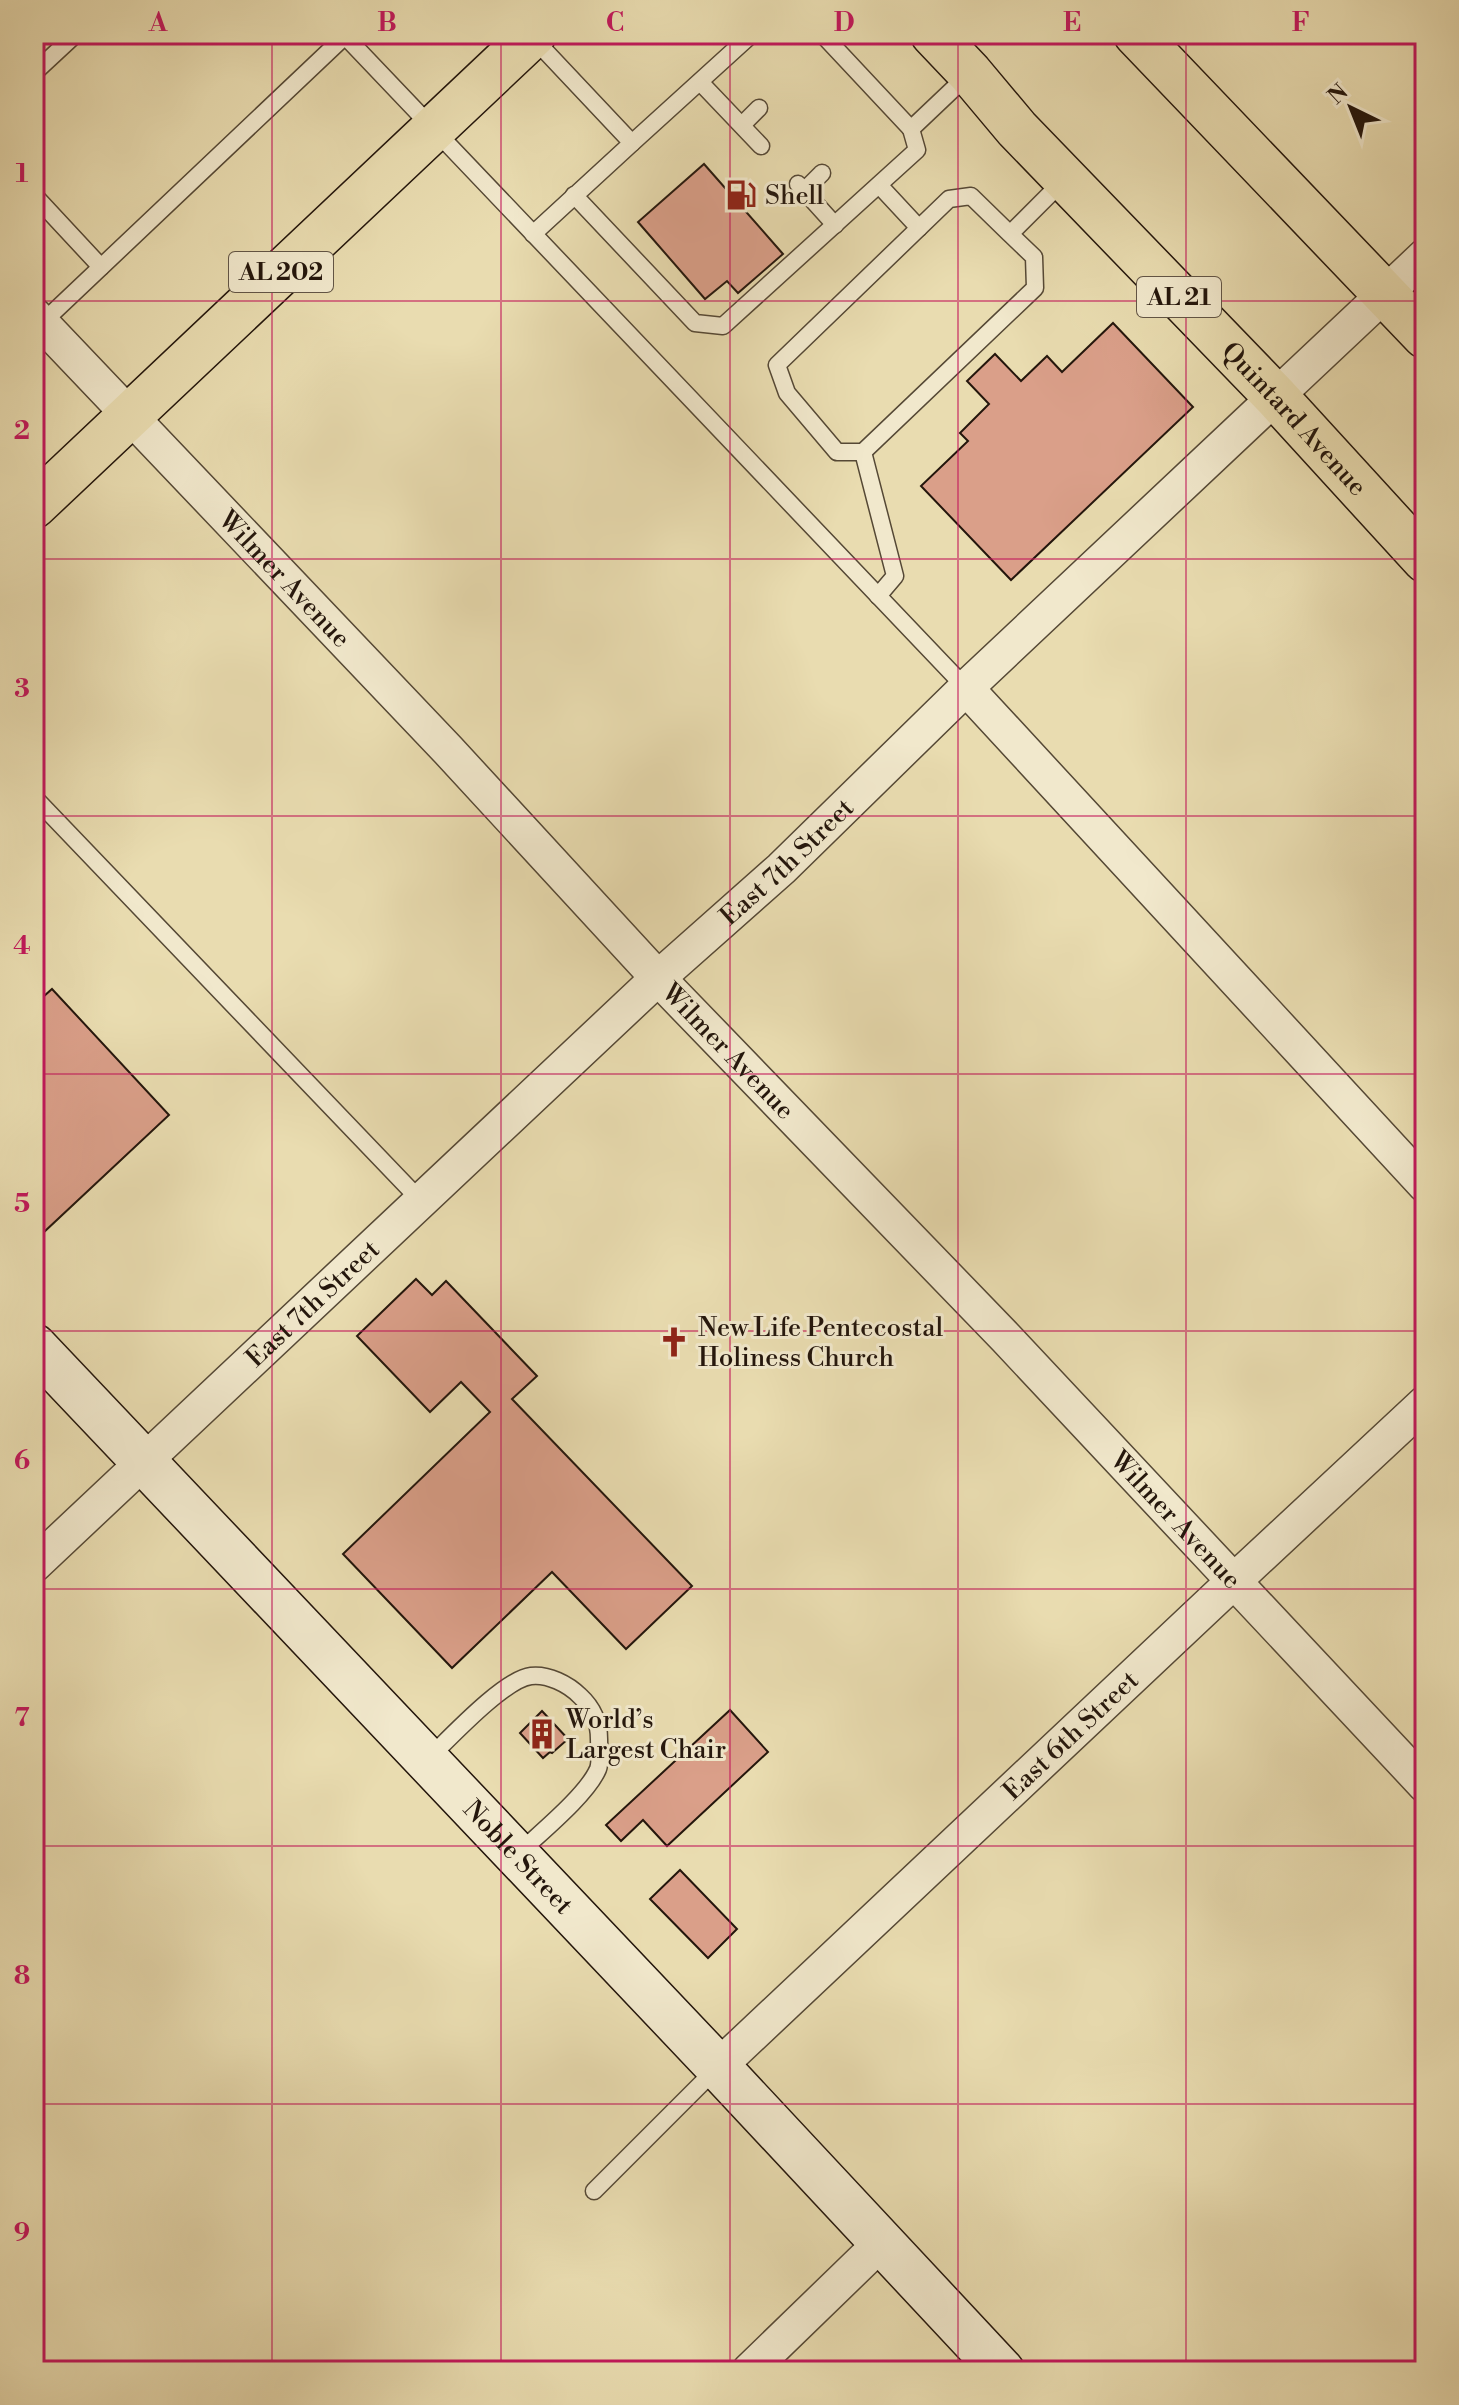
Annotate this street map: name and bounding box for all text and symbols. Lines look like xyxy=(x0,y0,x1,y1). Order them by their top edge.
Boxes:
text: A xyxy=(148,7,168,39)
text: B xyxy=(377,7,397,39)
text: C xyxy=(606,7,624,39)
text: D xyxy=(834,7,854,39)
text: E xyxy=(1063,7,1081,39)
text: F xyxy=(1292,7,1310,39)
north arrow xyxy=(1311,68,1391,148)
text: N xyxy=(1323,78,1354,110)
text: 1 xyxy=(16,158,29,190)
fuel station icon: Shell xyxy=(724,178,758,212)
place label: Shell xyxy=(765,180,824,212)
road number: AL 202 xyxy=(229,252,333,292)
road number: AL 21 xyxy=(1137,277,1221,317)
street label: Quintard Avenue xyxy=(1214,335,1373,503)
text: 2 xyxy=(14,415,30,447)
street label: Wilmer Avenue xyxy=(211,503,357,655)
text: 3 xyxy=(14,673,30,705)
street label: East 7th Street xyxy=(714,792,861,933)
text: 4 xyxy=(13,930,31,962)
street label: Wilmer Avenue xyxy=(654,976,801,1127)
text: 5 xyxy=(14,1188,30,1220)
street label: East 7th Street xyxy=(240,1234,386,1374)
place label: New Life Pentecostal Holiness Church xyxy=(698,1312,944,1374)
church icon: New Life Pentecostal Holiness Church xyxy=(657,1325,691,1359)
street label: Wilmer Avenue xyxy=(1102,1444,1248,1596)
text: 6 xyxy=(14,1445,30,1477)
street label: East 6th Street xyxy=(997,1665,1145,1807)
text: 7 xyxy=(14,1702,30,1734)
place label: World’s Largest Chair xyxy=(565,1704,726,1766)
building icon: World’s Largest Chair xyxy=(525,1717,559,1751)
street label: Noble Street xyxy=(456,1794,579,1921)
text: 8 xyxy=(14,1960,30,1992)
text: 9 xyxy=(14,2217,30,2249)

